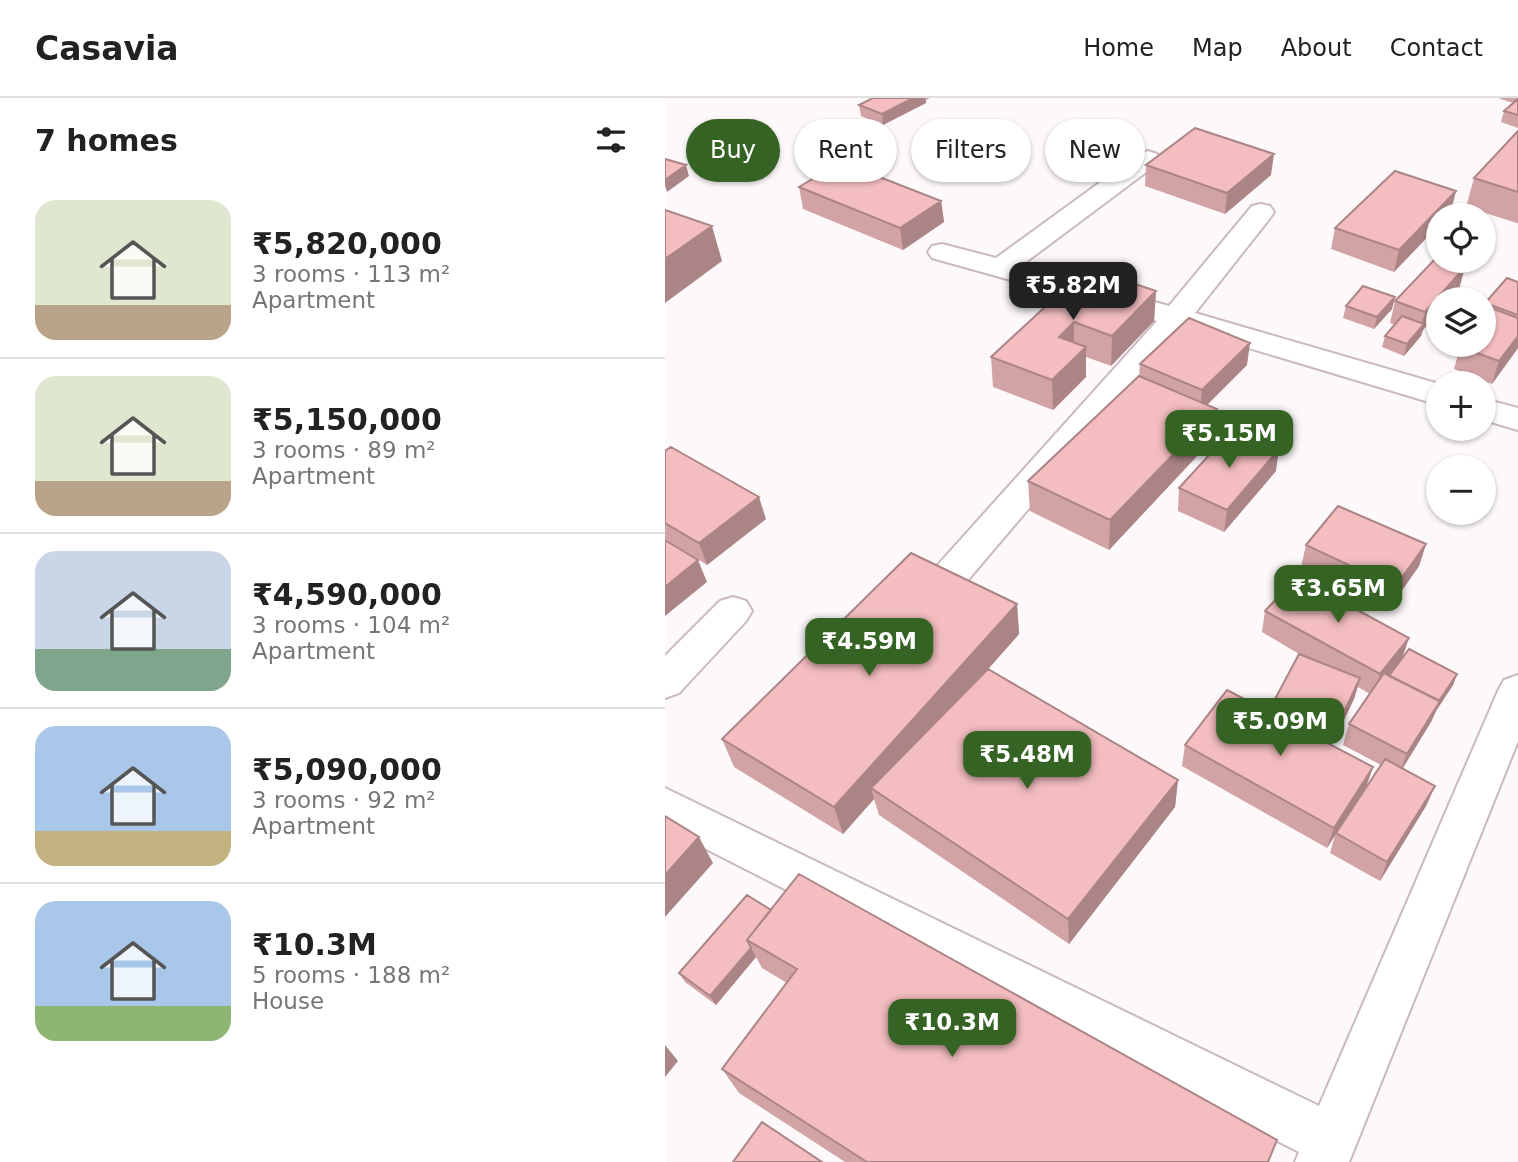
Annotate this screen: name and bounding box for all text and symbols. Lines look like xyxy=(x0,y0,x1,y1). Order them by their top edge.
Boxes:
text: Casavia xyxy=(35,29,179,68)
text: Home xyxy=(1083,34,1154,62)
text: Map xyxy=(1192,34,1243,62)
text: About xyxy=(1281,34,1352,62)
text: Contact xyxy=(1390,34,1483,62)
chip: Buy xyxy=(686,119,780,182)
chip: Rent xyxy=(794,119,897,182)
chip: Filters xyxy=(911,119,1031,182)
chip: New xyxy=(1045,119,1145,182)
icon: filters xyxy=(592,121,630,159)
text: 7 homes xyxy=(35,123,178,158)
map controls xyxy=(1426,203,1496,525)
button: locate xyxy=(1426,203,1496,273)
text: ₹5,820,000 xyxy=(252,226,442,261)
icon: home xyxy=(91,228,175,312)
text: 3 rooms · 113 m² xyxy=(252,261,450,287)
pin: ₹5.82M xyxy=(1016,262,1130,322)
text: ₹5.82M xyxy=(1025,272,1121,298)
text: Apartment xyxy=(252,287,375,313)
button: layers xyxy=(1426,287,1496,357)
button: + xyxy=(1426,371,1496,441)
text: ₹5,150,000 xyxy=(252,402,442,437)
icon: home xyxy=(91,404,175,488)
pin: ₹5.15M xyxy=(1172,410,1286,470)
text: ₹5.15M xyxy=(1181,420,1277,446)
text: 3 rooms · 89 m² xyxy=(252,437,436,463)
button: − xyxy=(1426,455,1496,525)
text: Apartment xyxy=(252,463,375,489)
pin: ₹3.65M xyxy=(1281,566,1395,625)
text: ₹3.65M xyxy=(1290,575,1386,601)
text: ₹4,590,000 xyxy=(252,577,442,612)
icon: home xyxy=(91,579,175,663)
text: 3 rooms · 104 m² xyxy=(252,612,450,638)
pin: ₹4.59M xyxy=(812,618,926,678)
text: ₹4.59M xyxy=(821,628,917,654)
text: Apartment xyxy=(252,638,375,664)
pin: ₹5.09M xyxy=(1223,698,1337,758)
text: ₹5.09M xyxy=(1232,708,1328,734)
pin: ₹5.48M xyxy=(970,732,1084,791)
text: ₹5.48M xyxy=(979,741,1075,767)
text: ₹5,090,000 xyxy=(252,752,442,787)
icon: home xyxy=(91,754,175,838)
text: 3 rooms · 92 m² xyxy=(252,787,436,813)
text: Apartment xyxy=(252,813,375,839)
text: ₹10.3M xyxy=(252,927,377,962)
icon: home xyxy=(91,929,175,1013)
text: 5 rooms · 188 m² xyxy=(252,962,450,988)
text: House xyxy=(252,988,324,1014)
pin: ₹10.3M xyxy=(895,1000,1009,1059)
text: ₹10.3M xyxy=(904,1009,1000,1035)

